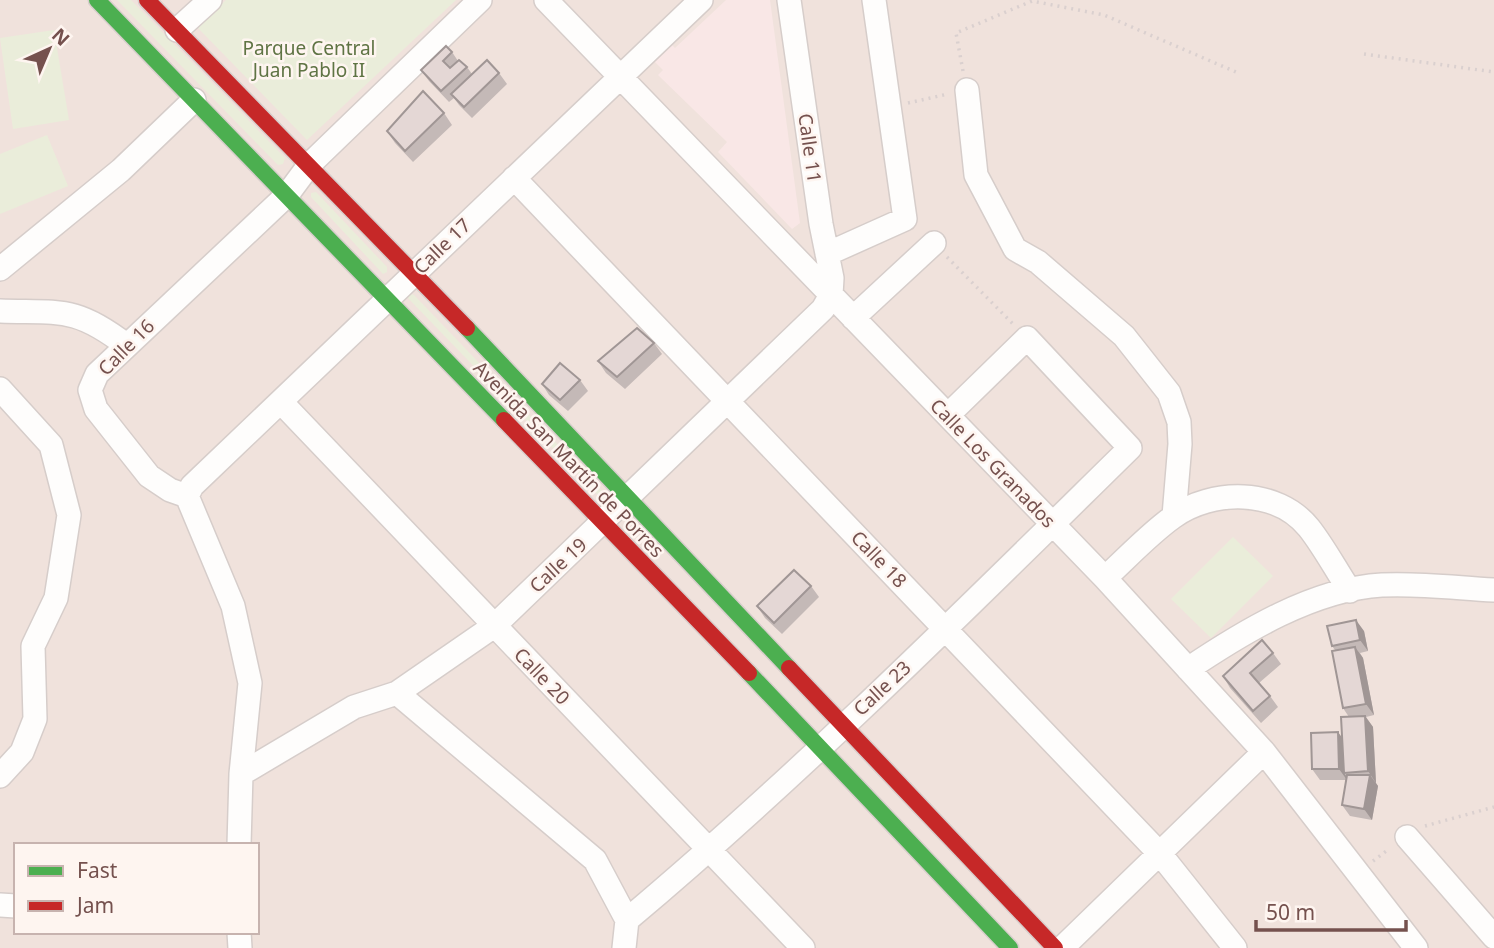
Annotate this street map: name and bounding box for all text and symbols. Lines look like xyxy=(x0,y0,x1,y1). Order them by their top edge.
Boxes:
north arrow xyxy=(14,14,84,84)
text: N xyxy=(46,22,75,51)
park label: Parque Central Juan Pablo II xyxy=(242,35,376,83)
street label: Calle 11 xyxy=(792,112,828,184)
street label: Calle 17 xyxy=(408,212,476,280)
street label: Calle 16 xyxy=(92,313,160,381)
street label: Avenida San Martín de Porres xyxy=(468,355,670,563)
street label: Calle Los Granados xyxy=(925,393,1061,533)
street label: Calle 18 xyxy=(845,525,913,593)
street label: Calle 19 xyxy=(524,532,592,598)
street label: Calle 20 xyxy=(508,642,576,710)
street label: Calle 23 xyxy=(848,655,916,721)
legend xyxy=(14,843,259,934)
text: Fast xyxy=(77,856,118,884)
scale bar xyxy=(1256,888,1406,932)
text: Jam xyxy=(75,891,114,919)
text: 50 m xyxy=(1266,898,1315,926)

